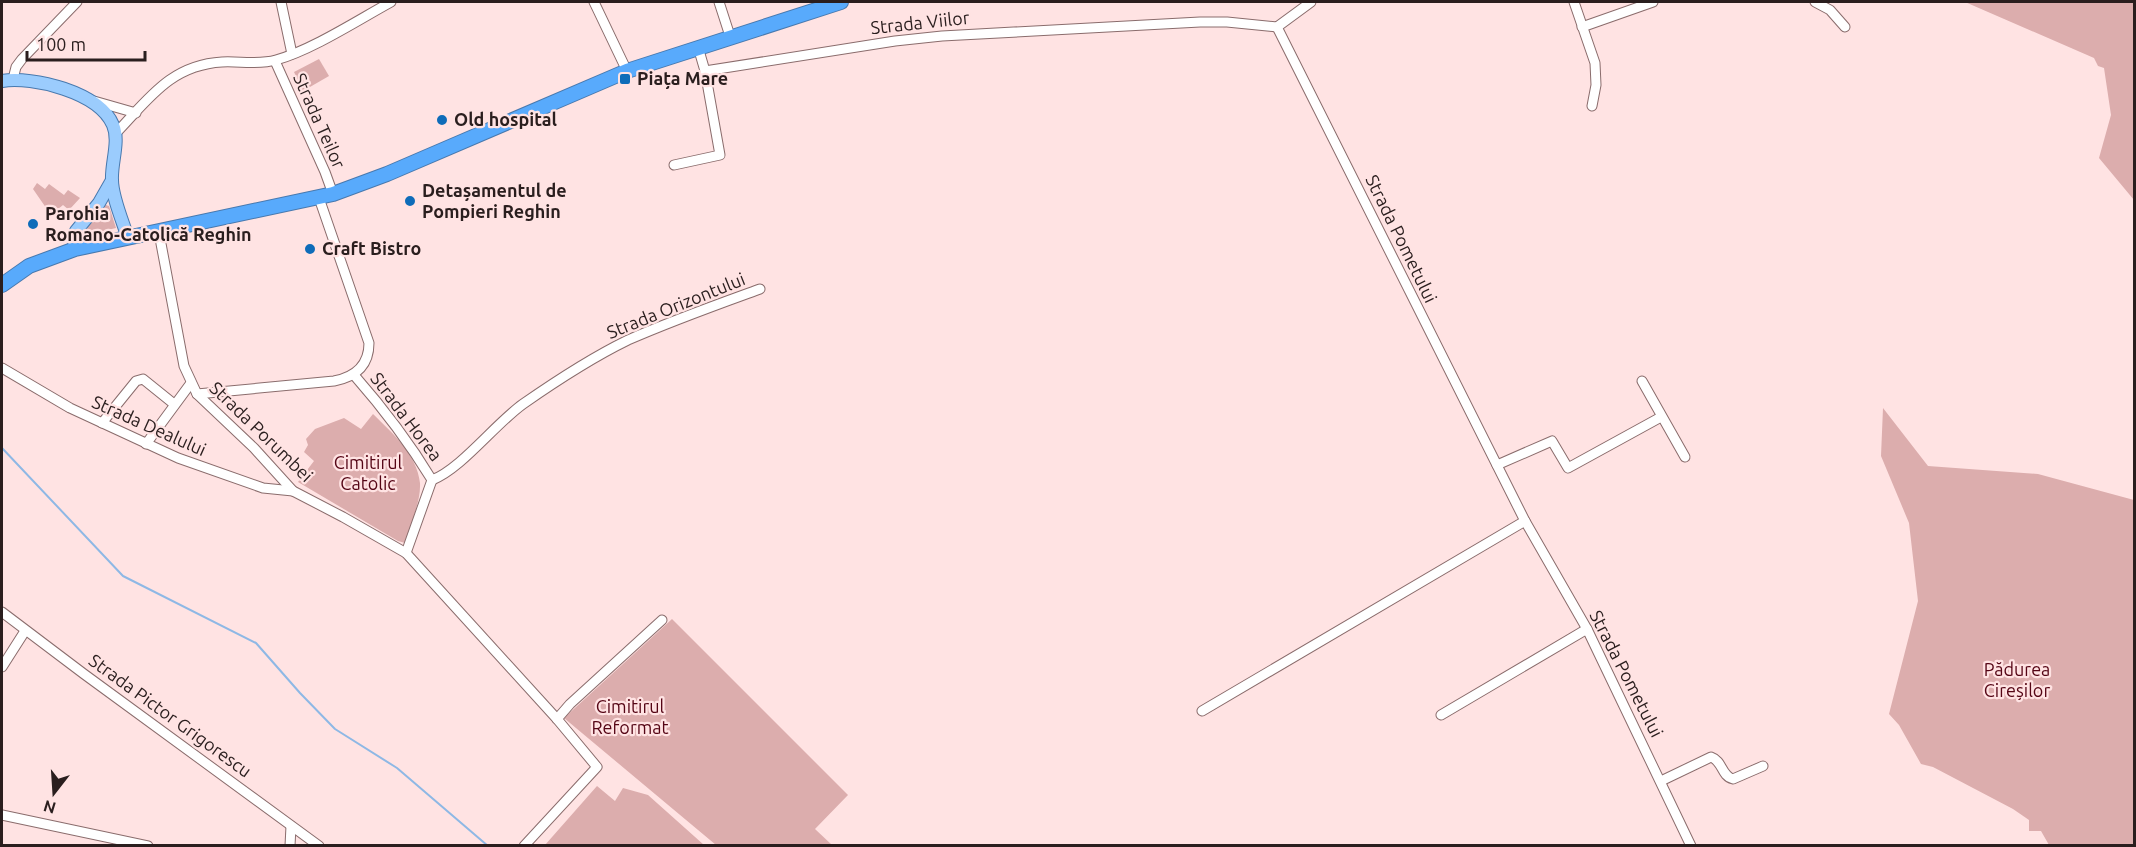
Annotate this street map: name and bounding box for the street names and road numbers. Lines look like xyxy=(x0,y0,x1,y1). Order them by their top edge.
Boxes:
street label: Strada Viilor xyxy=(869,7,970,37)
street label: Strada Teilor xyxy=(290,70,350,171)
street label: Strada Pometului xyxy=(1362,171,1442,306)
street label: Strada Orizontului xyxy=(604,268,748,342)
street label: Strada Horea xyxy=(367,368,447,465)
street label: Strada Porumbei xyxy=(206,377,317,485)
street label: Strada Dealului xyxy=(89,391,210,459)
street label: Strada Pometului xyxy=(1586,607,1668,740)
street label: Strada Pictor Grigorescu xyxy=(86,650,256,781)

